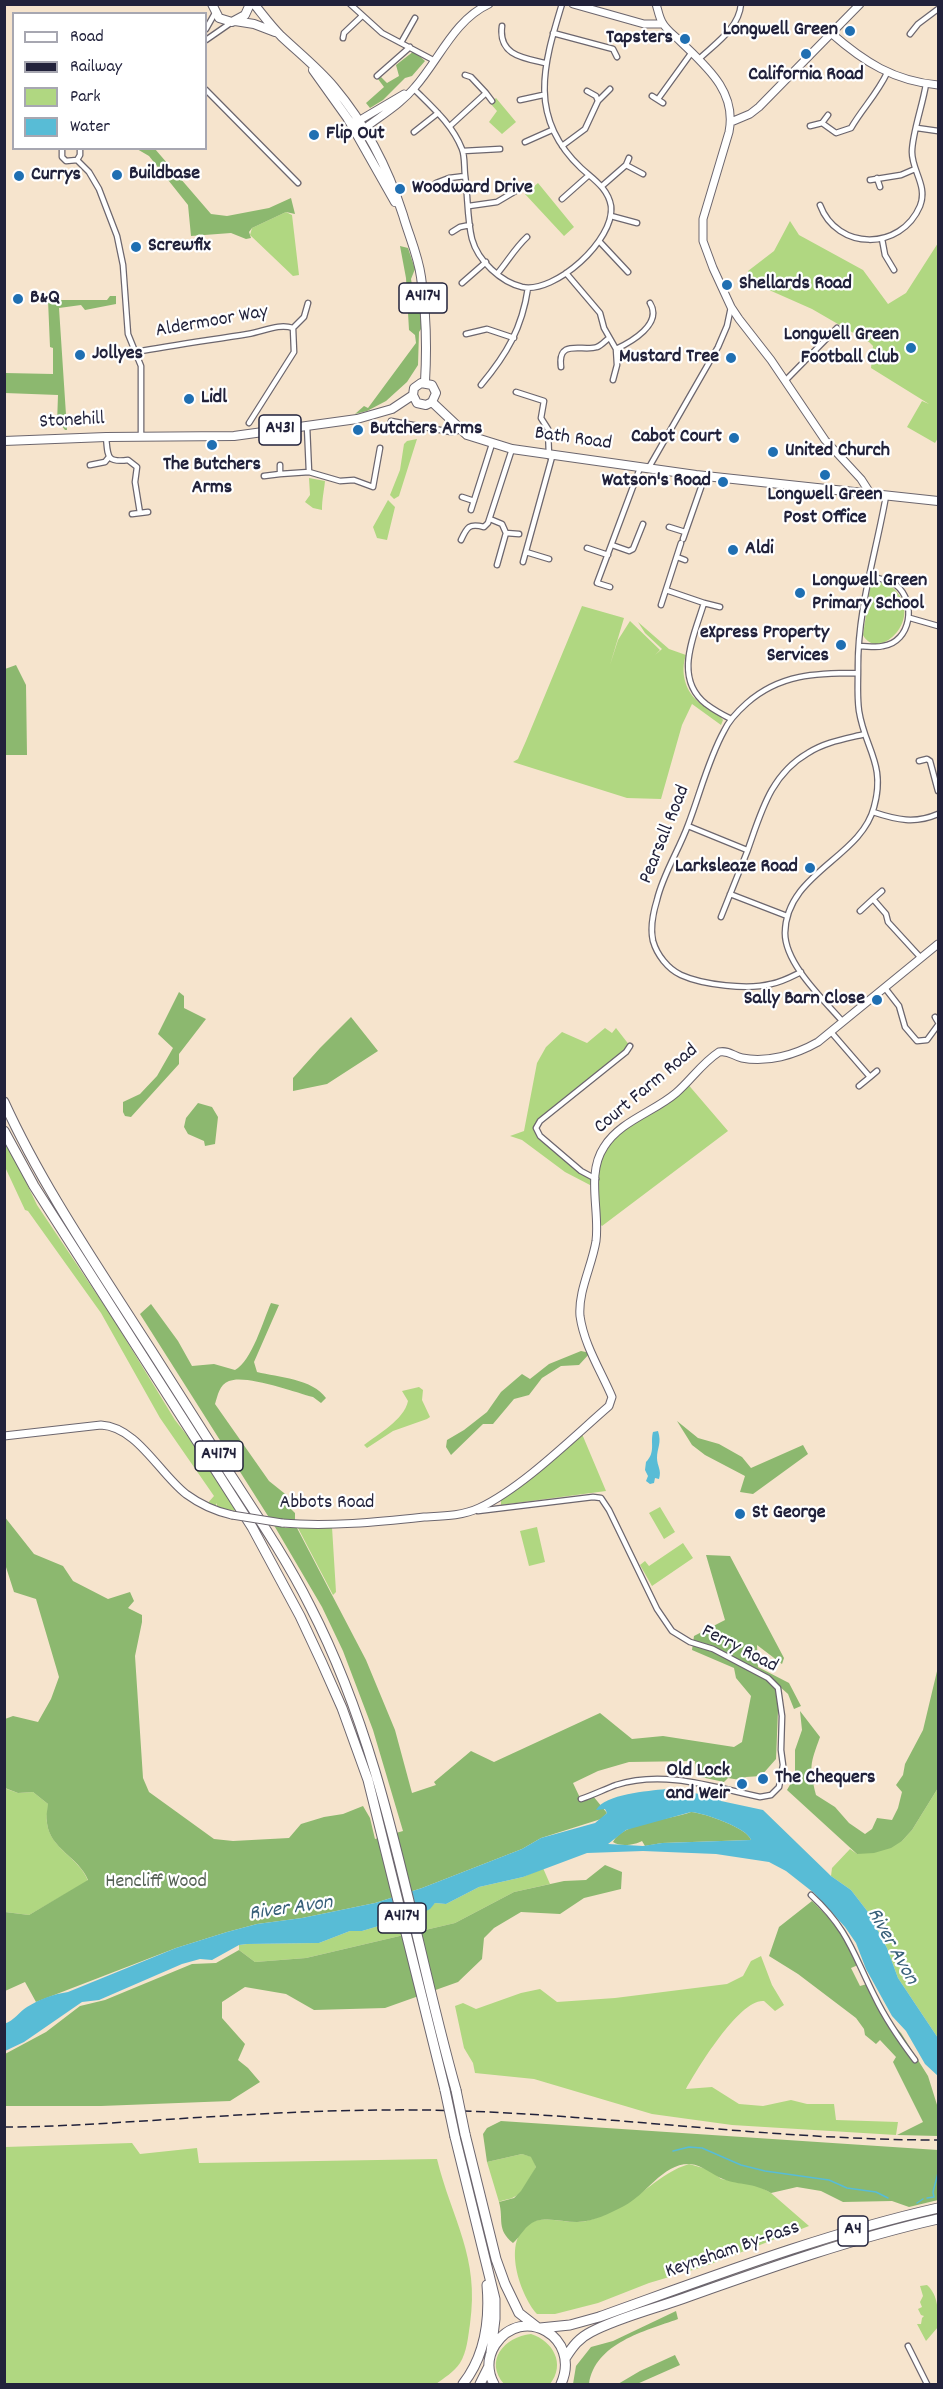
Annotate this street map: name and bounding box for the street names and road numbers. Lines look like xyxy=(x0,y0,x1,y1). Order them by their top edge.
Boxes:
road number: A4174 xyxy=(399,283,447,313)
street label: Aldermoor Way xyxy=(154,301,270,345)
street label: Stonehill xyxy=(39,408,105,436)
road number: A431 xyxy=(259,415,301,445)
street label: Bath Road xyxy=(533,423,613,457)
street label: Pearsall Road xyxy=(635,782,697,888)
street label: Court Farm Road xyxy=(590,1040,704,1140)
road number: A4174 xyxy=(195,1441,243,1471)
street label: Abbots Road xyxy=(280,1492,374,1516)
street label: Ferry Road xyxy=(697,1621,781,1679)
road number: A4174 xyxy=(378,1903,426,1933)
road number: A4 xyxy=(838,2216,868,2246)
street label: Keynsham By-Pass xyxy=(663,2217,803,2285)

